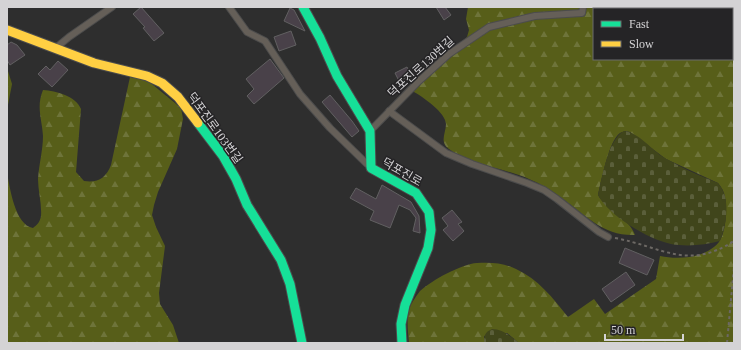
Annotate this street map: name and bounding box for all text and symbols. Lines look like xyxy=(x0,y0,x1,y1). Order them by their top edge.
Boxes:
legend xyxy=(593,8,733,60)
text: Fast xyxy=(629,17,650,31)
street label: 덕포진로130번길 xyxy=(385,34,457,100)
text: Slow xyxy=(629,37,654,51)
street label: 덕포진로103번길 xyxy=(185,90,245,166)
street label: 덕포진로 xyxy=(379,155,425,189)
scale bar xyxy=(605,316,683,342)
text: 50 m xyxy=(611,323,636,337)

